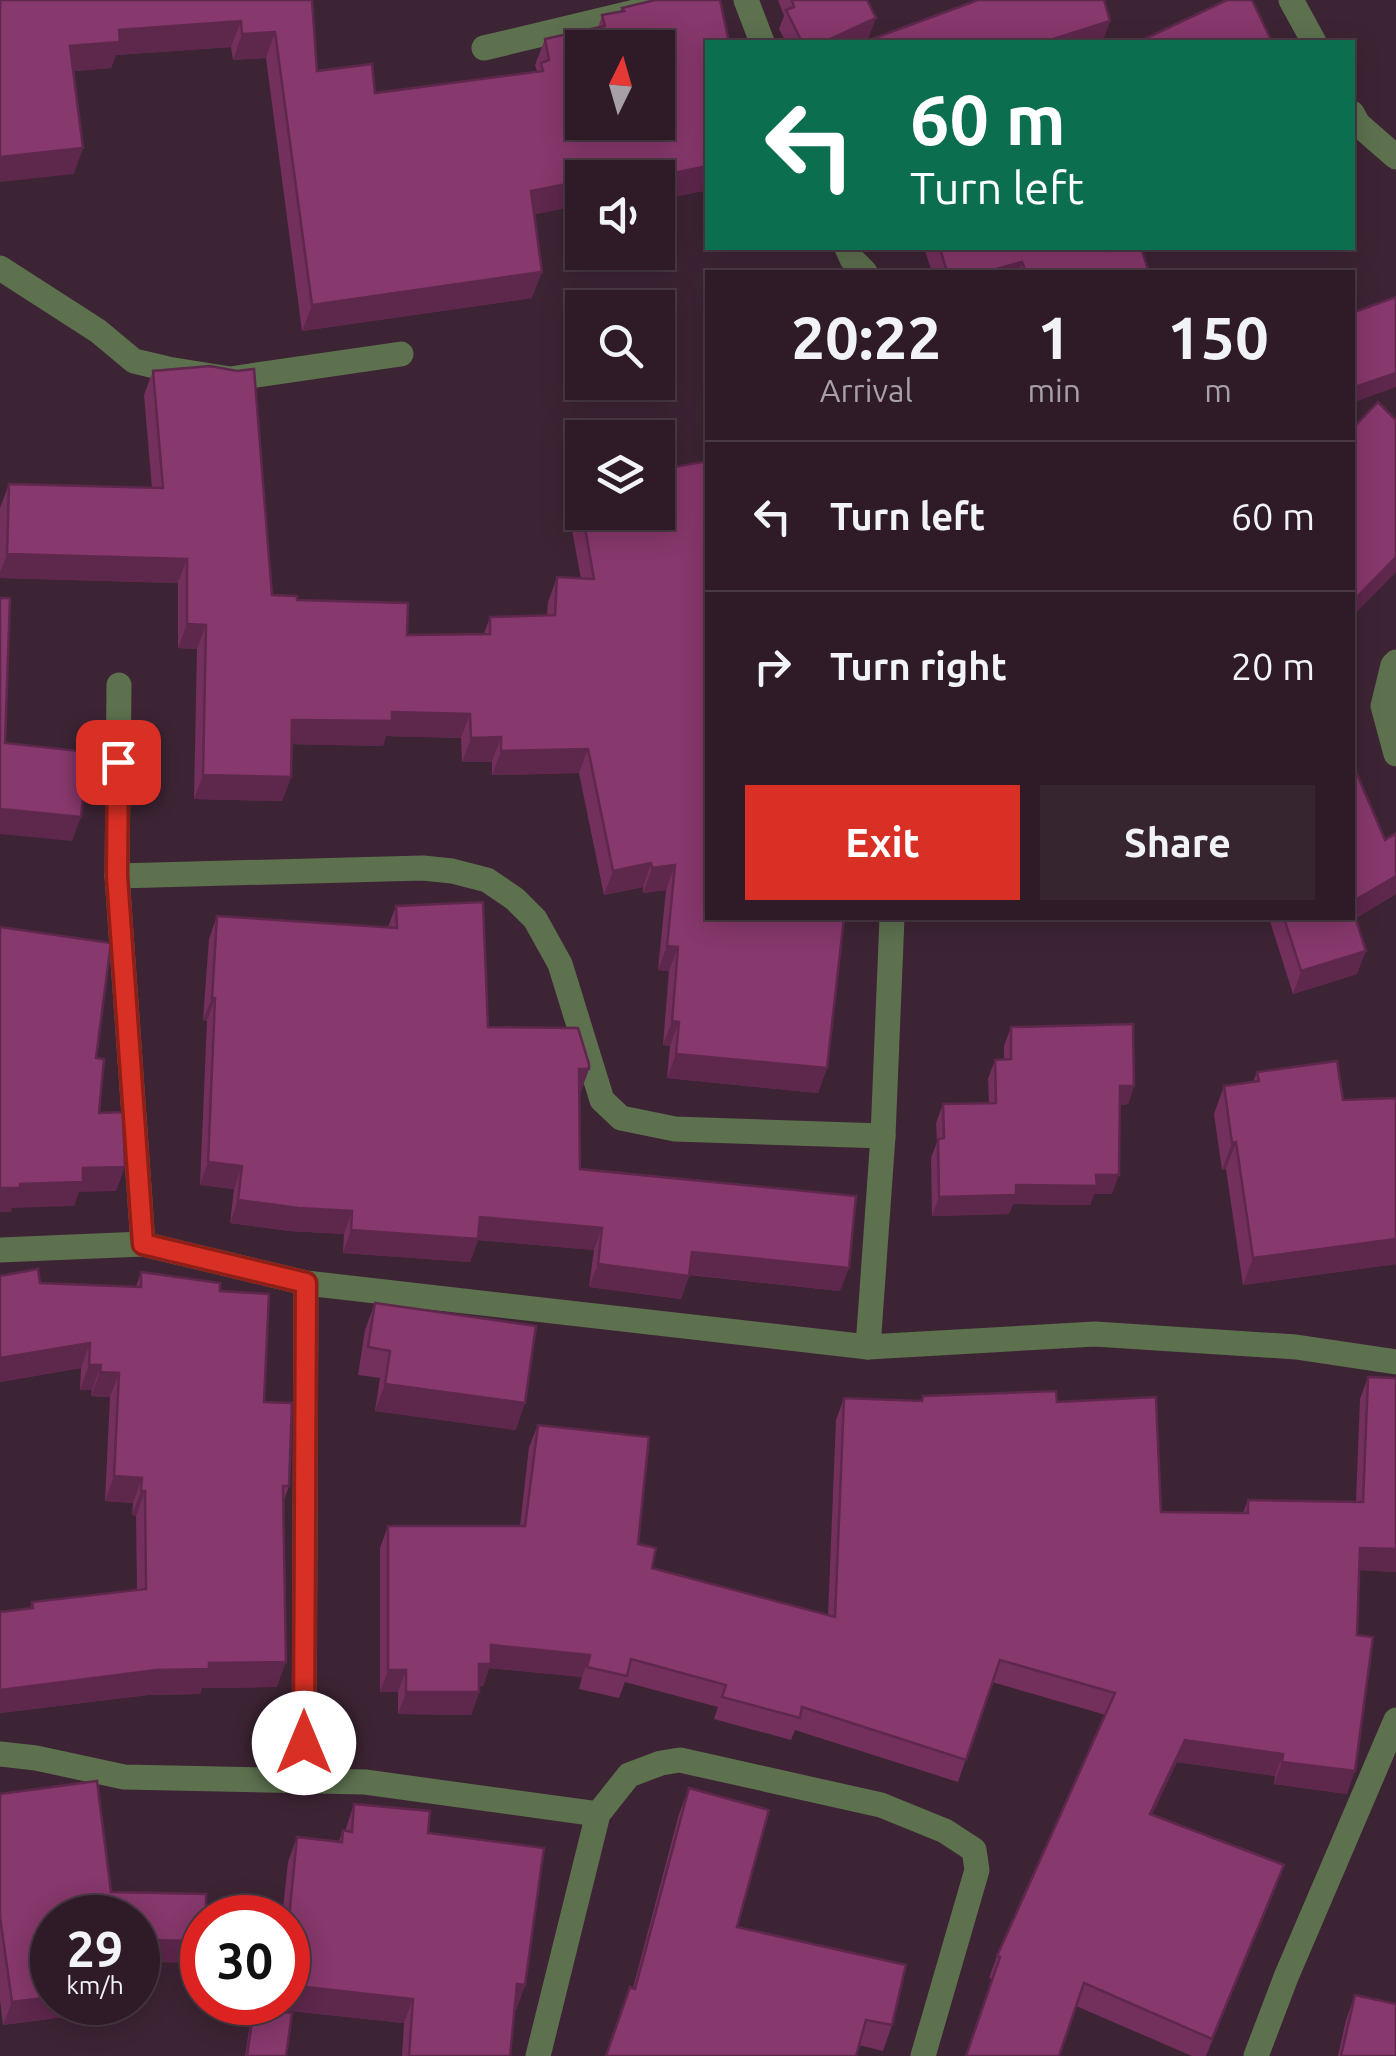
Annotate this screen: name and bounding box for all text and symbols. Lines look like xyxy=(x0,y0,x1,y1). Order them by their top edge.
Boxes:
north arrow xyxy=(565,30,675,140)
map controls xyxy=(565,30,675,530)
icon: left xyxy=(745,80,875,210)
text: 60 m xyxy=(910,80,1066,158)
button: sound xyxy=(565,160,675,270)
text: Turn left xyxy=(910,162,1084,213)
button: search xyxy=(565,290,675,400)
text: 20:22 xyxy=(791,303,941,370)
text: 1 xyxy=(1037,303,1071,370)
text: 150 xyxy=(1167,303,1269,370)
text: Arrival xyxy=(820,372,913,408)
text: min xyxy=(1027,372,1081,408)
text: m xyxy=(1204,372,1232,408)
button: layers xyxy=(565,420,675,530)
icon: left xyxy=(745,489,800,544)
text: Turn left xyxy=(830,495,985,537)
text: 60 m xyxy=(1231,495,1315,537)
icon: right xyxy=(745,639,800,694)
text: Turn right xyxy=(830,645,1007,687)
text: 20 m xyxy=(1231,645,1315,687)
pin xyxy=(76,720,161,805)
icon: arrive xyxy=(91,735,146,790)
button: Exit xyxy=(745,785,1020,900)
button: Share xyxy=(1040,785,1315,900)
position arrow xyxy=(252,1691,356,1795)
speed limit sign: 30 xyxy=(180,1895,310,2025)
text: 29 xyxy=(67,1920,123,1976)
text: km/h xyxy=(66,1971,124,1999)

